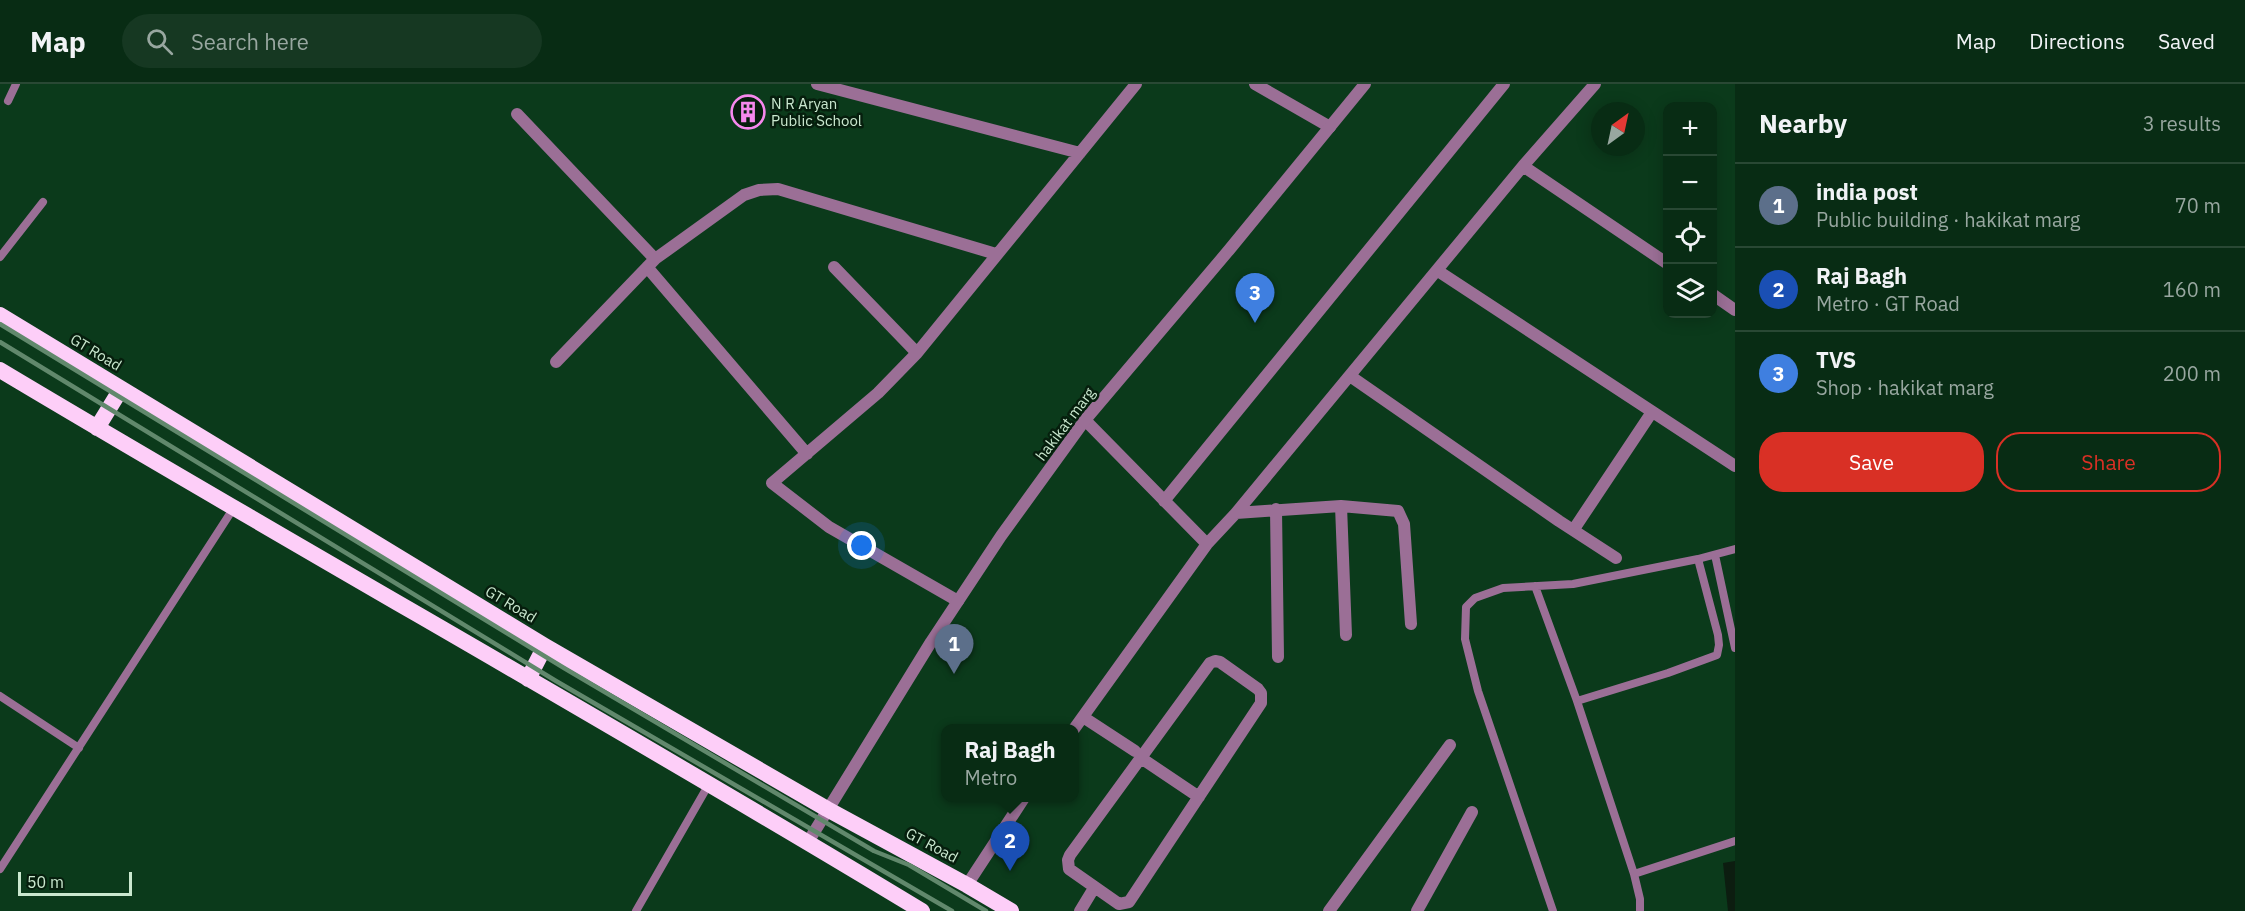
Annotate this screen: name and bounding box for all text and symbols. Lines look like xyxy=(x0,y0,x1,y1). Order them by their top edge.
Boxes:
search box xyxy=(122,14,542,68)
text: Map xyxy=(30,23,86,60)
icon: search xyxy=(143,25,176,58)
text: Search here xyxy=(191,27,309,56)
text: Map xyxy=(1956,27,1996,55)
text: Directions xyxy=(2029,27,2125,55)
text: Saved xyxy=(2158,27,2215,55)
building icon: N R Aryan Public School xyxy=(730,94,766,130)
place label: N R Aryan Public School xyxy=(771,94,862,130)
north arrow xyxy=(1591,102,1645,156)
map controls xyxy=(1663,102,1717,318)
button: + xyxy=(1663,102,1717,156)
text: Nearby xyxy=(1759,106,1847,140)
text: 3 results xyxy=(2143,110,2221,137)
button: − xyxy=(1663,156,1717,210)
text: india post xyxy=(1816,177,1918,206)
text: 1 xyxy=(1773,192,1785,219)
text: 70 m xyxy=(2175,192,2221,219)
text: Public building · hakikat marg xyxy=(1816,206,2080,233)
button: locate xyxy=(1663,210,1717,264)
text: Raj Bagh xyxy=(1816,261,1907,290)
button: layers xyxy=(1663,264,1717,318)
pin: 3 xyxy=(1236,274,1274,323)
text: 2 xyxy=(1773,276,1785,303)
text: 160 m xyxy=(2163,276,2221,303)
text: Metro · GT Road xyxy=(1816,290,1960,317)
street label: GT Road xyxy=(67,329,125,375)
text: TVS xyxy=(1816,345,1856,374)
text: 3 xyxy=(1773,360,1785,387)
text: 200 m xyxy=(2163,360,2221,387)
text: Shop · hakikat marg xyxy=(1816,374,1994,401)
street label: hakikat marg xyxy=(1031,383,1099,464)
button: Save xyxy=(1759,432,1984,492)
button: Share xyxy=(1996,432,2221,492)
your location xyxy=(847,531,876,560)
street label: GT Road xyxy=(482,581,540,627)
pin: 1 xyxy=(934,624,974,674)
popup xyxy=(941,724,1079,802)
text: Raj Bagh xyxy=(964,735,1056,764)
text: Metro xyxy=(964,764,1017,791)
pin: 2 xyxy=(990,822,1030,871)
street label: GT Road xyxy=(903,823,961,867)
scale bar xyxy=(18,869,132,896)
text: 50 m xyxy=(27,872,64,892)

